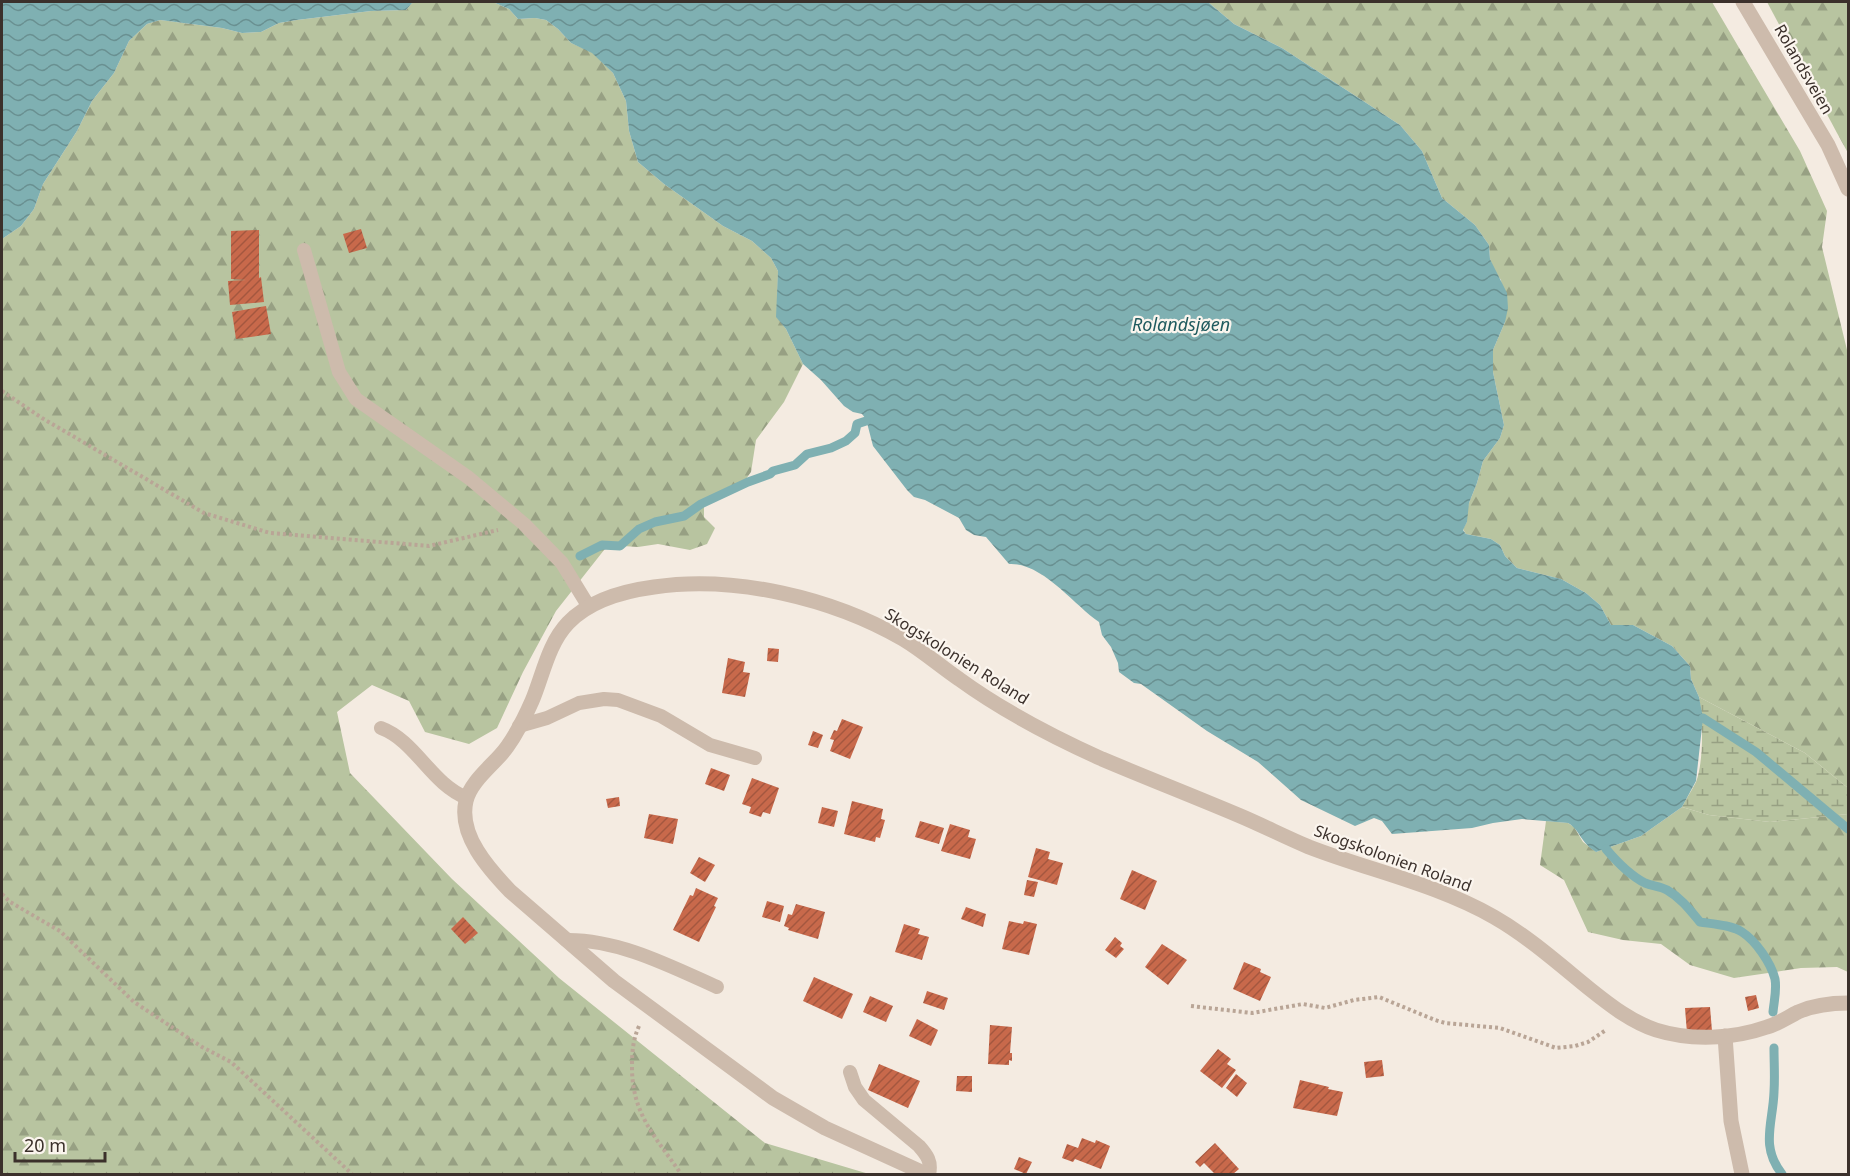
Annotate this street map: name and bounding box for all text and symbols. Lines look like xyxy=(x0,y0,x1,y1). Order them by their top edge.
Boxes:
street label: Rolandsveien xyxy=(1769,20,1839,118)
water label: Rolandsjøen xyxy=(1132,312,1230,336)
street label: Skogskolonien Roland xyxy=(881,603,1033,709)
street label: Skogskolonien Roland xyxy=(1311,819,1475,897)
scale bar xyxy=(15,1125,105,1163)
text: 20 m xyxy=(24,1133,66,1157)

